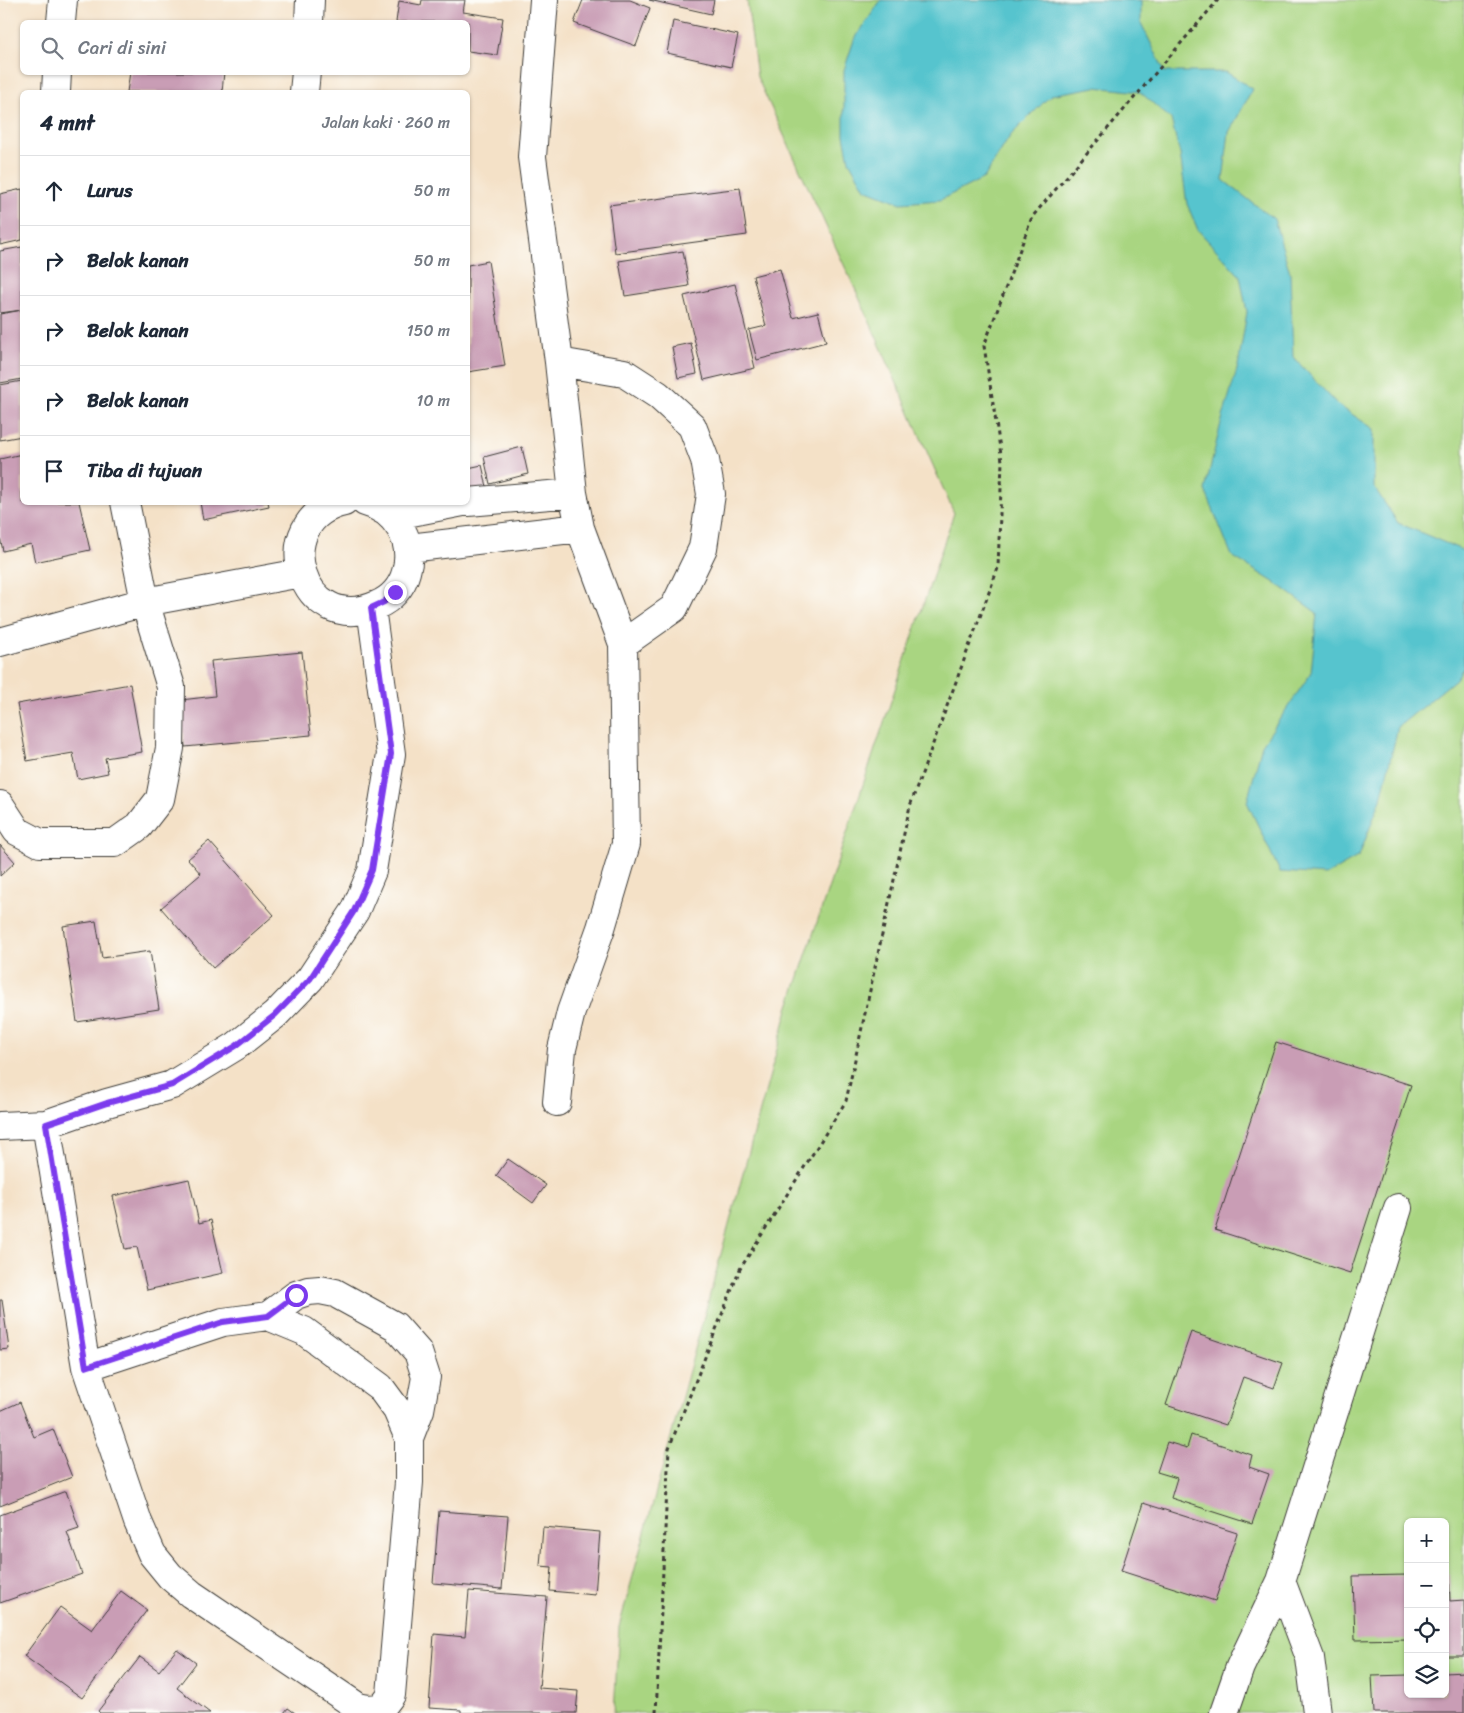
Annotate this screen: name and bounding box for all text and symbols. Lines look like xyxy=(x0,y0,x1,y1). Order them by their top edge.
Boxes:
search box xyxy=(20,20,470,75)
text: Cari di sini xyxy=(78,31,166,64)
icon: search xyxy=(38,34,66,62)
text: 4 mnt xyxy=(40,104,95,142)
text: Jalan kaki · 260 m xyxy=(322,108,450,137)
text: Lurus xyxy=(87,174,133,207)
text: 50 m xyxy=(414,176,450,205)
icon: ahead xyxy=(40,177,68,205)
text: Belok kanan xyxy=(87,244,189,277)
text: 50 m xyxy=(414,246,450,275)
icon: right xyxy=(40,247,68,275)
text: Belok kanan xyxy=(87,314,189,347)
text: 150 m xyxy=(407,316,450,345)
icon: right xyxy=(40,317,68,345)
text: Belok kanan xyxy=(87,384,189,417)
text: 10 m xyxy=(417,386,450,415)
icon: right xyxy=(40,387,68,415)
text: Tiba di tujuan xyxy=(87,454,202,487)
icon: arrive xyxy=(40,457,68,485)
route end xyxy=(384,581,407,604)
route start xyxy=(285,1284,308,1307)
map controls xyxy=(1404,1518,1449,1698)
button: + xyxy=(1404,1518,1449,1563)
button: − xyxy=(1404,1563,1449,1608)
button: locate xyxy=(1404,1608,1449,1653)
button: layers xyxy=(1404,1653,1449,1698)

